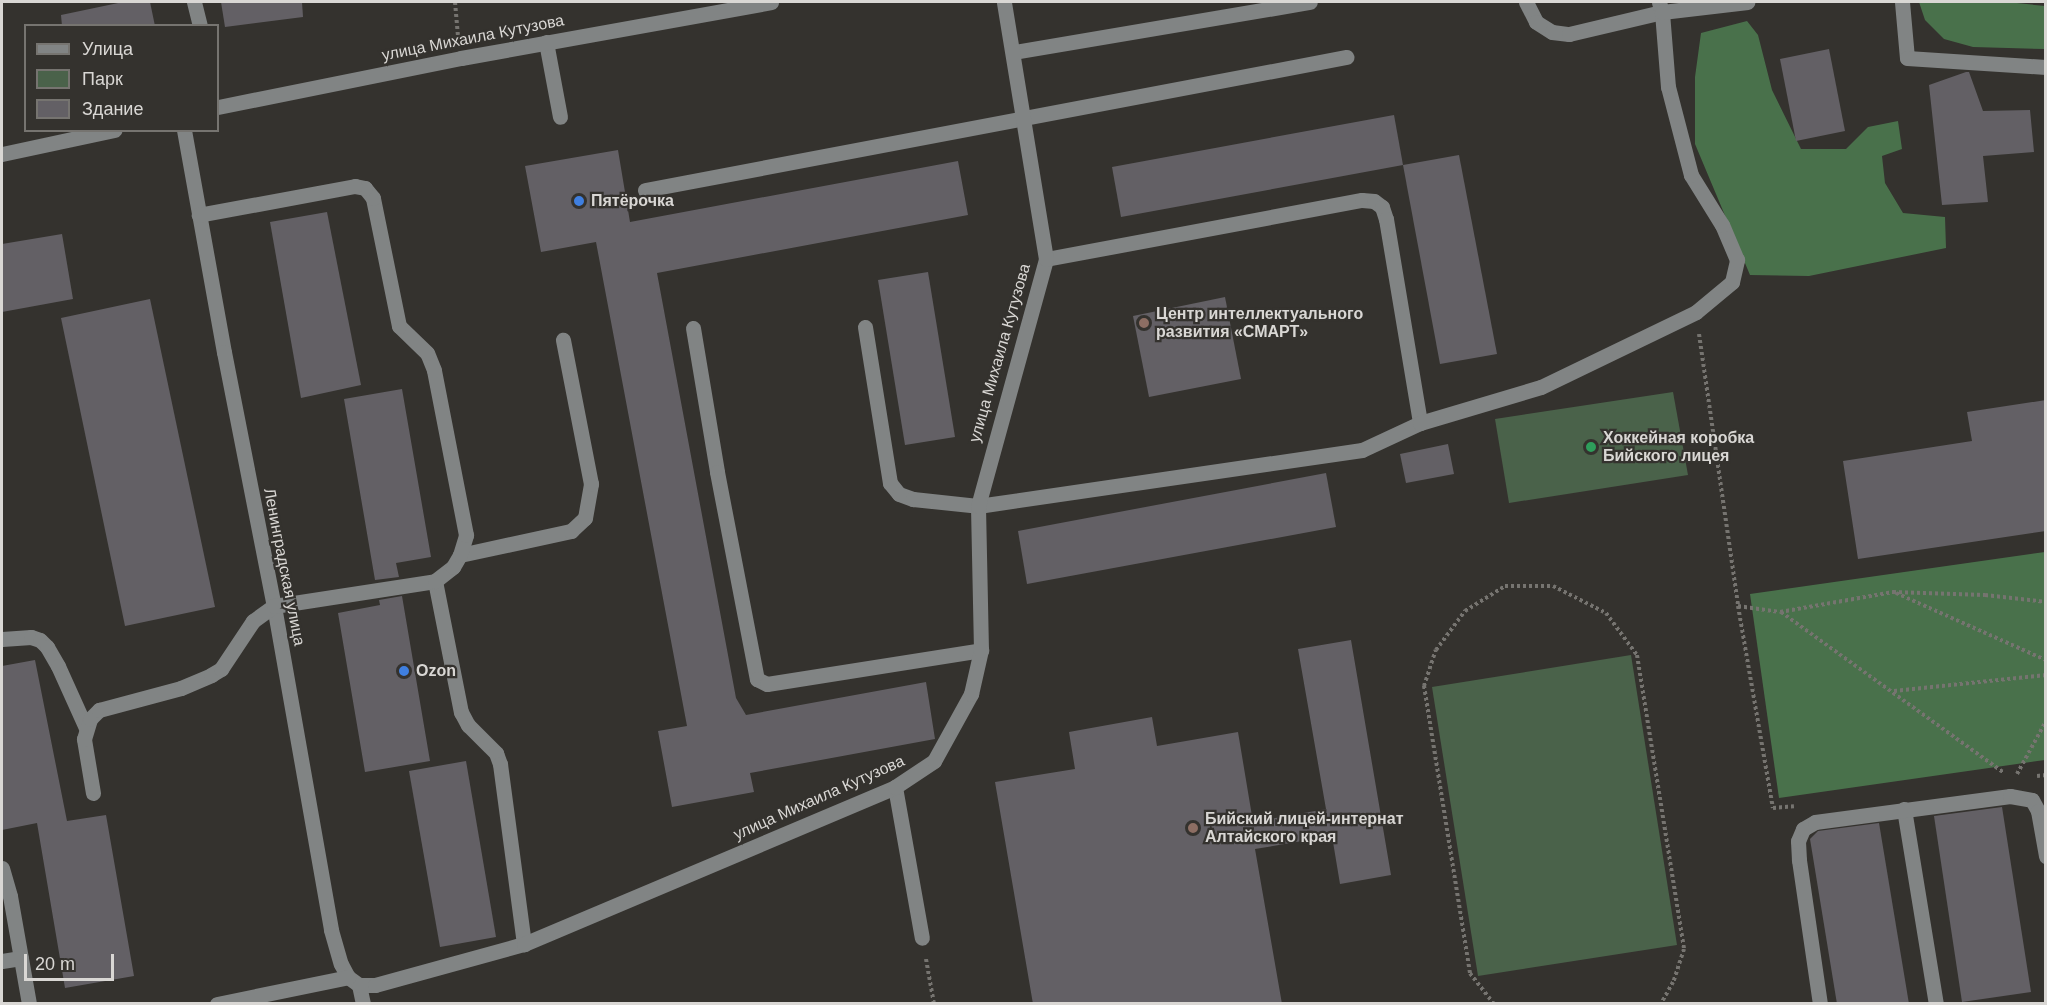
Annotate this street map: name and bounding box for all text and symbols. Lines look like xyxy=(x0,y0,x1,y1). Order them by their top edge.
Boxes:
street label: улица Михаила Кутузова xyxy=(380,11,566,65)
legend xyxy=(24,24,219,132)
text: Улица xyxy=(82,39,133,59)
text: Парк xyxy=(82,69,123,89)
text: Здание xyxy=(82,99,143,119)
place label: Пятёрочка xyxy=(591,191,674,211)
marker: Пятёрочка xyxy=(572,194,586,208)
street label: улица Михаила Кутузова xyxy=(965,261,1035,445)
place label: Центр интеллектуального развития «СМАРТ» xyxy=(1156,304,1363,342)
marker: Центр интеллектуального развития «СМАРТ» xyxy=(1137,316,1151,330)
place label: Хоккейная коробка Бийского лицея xyxy=(1603,428,1754,466)
marker: Хоккейная коробка Бийского лицея xyxy=(1584,440,1598,454)
street label: Ленинградская улица xyxy=(259,486,309,648)
place label: Ozon xyxy=(416,661,456,681)
marker: Ozon xyxy=(397,664,411,678)
street label: улица Михаила Кутузова xyxy=(731,752,907,844)
place label: Бийский лицей-интернат Алтайского края xyxy=(1205,809,1404,847)
marker: Бийский лицей-интернат Алтайского края xyxy=(1186,821,1200,835)
scale bar xyxy=(27,942,117,980)
text: 20 m xyxy=(35,954,75,974)

